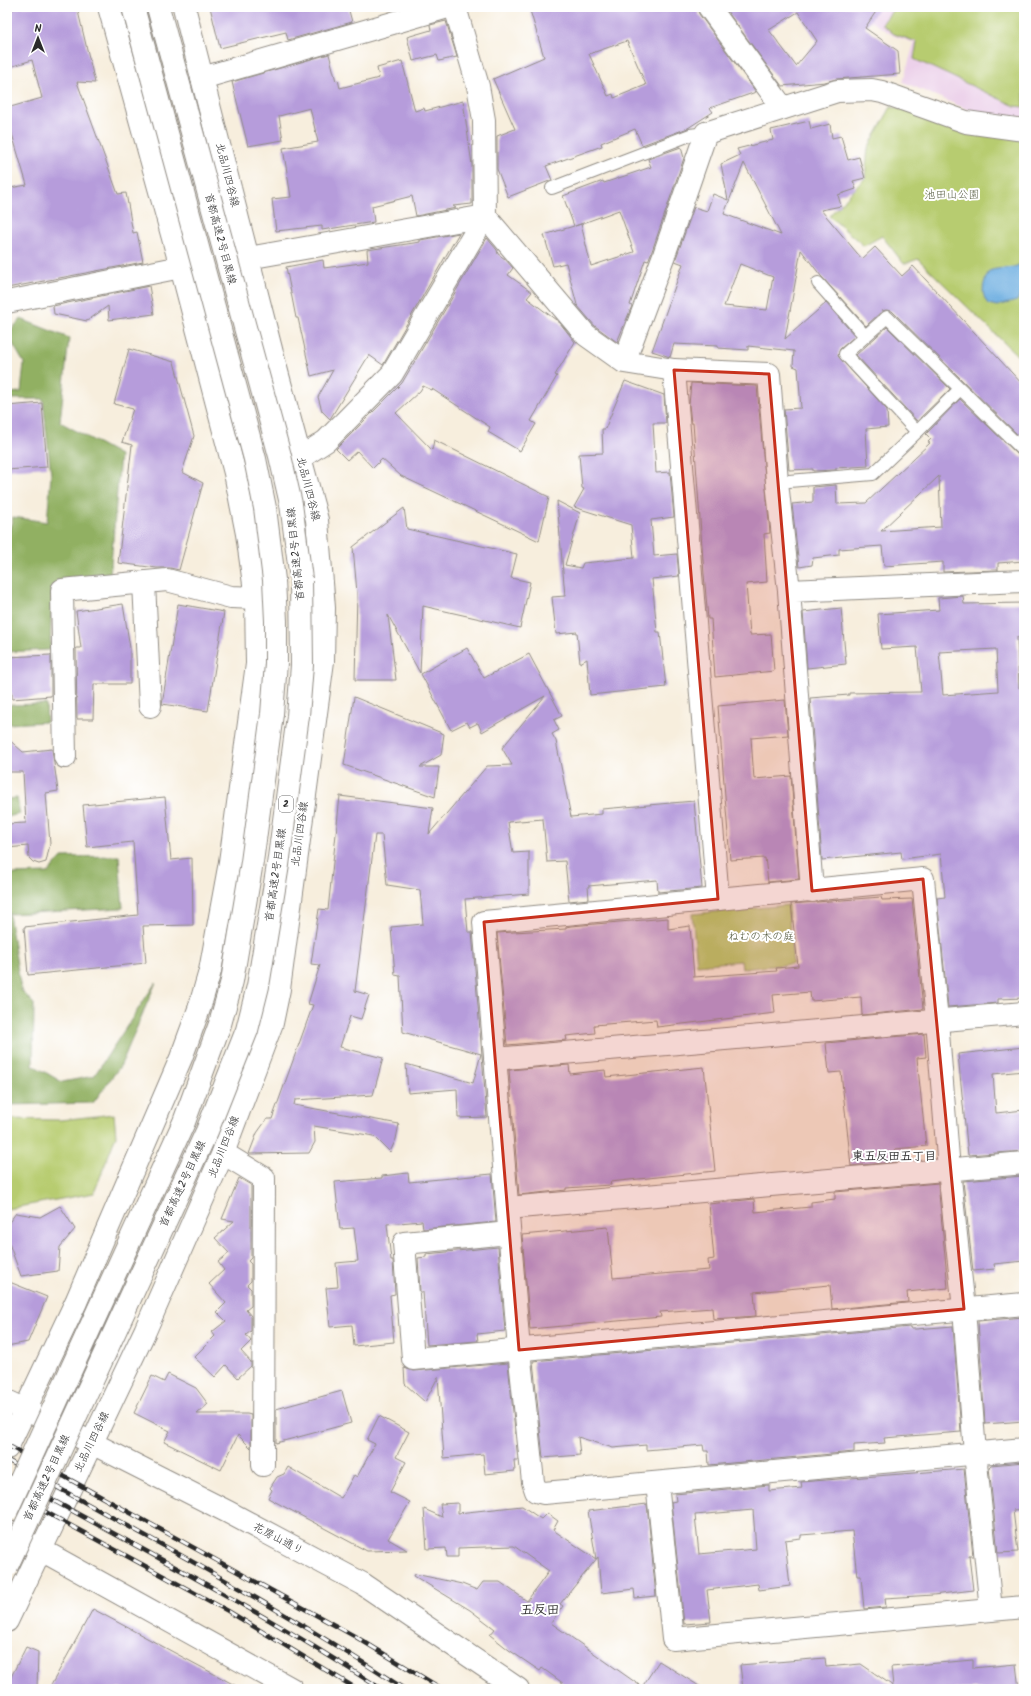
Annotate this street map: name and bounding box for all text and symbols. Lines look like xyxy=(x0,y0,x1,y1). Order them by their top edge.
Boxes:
north arrow xyxy=(18,18,58,58)
text: N xyxy=(35,20,42,38)
street label: 北品川四谷線 xyxy=(210,141,244,209)
park label: 池田山公園 xyxy=(925,186,980,204)
street label: 首都高速2号目黒線 xyxy=(199,191,241,287)
street label: 北品川四谷線 xyxy=(291,455,325,523)
street label: 首都高速2号目黒線 xyxy=(282,506,310,602)
road number: 2 xyxy=(279,796,293,812)
street label: 北品川四谷線 xyxy=(286,800,314,868)
street label: 首都高速2号目黒線 xyxy=(261,827,291,923)
park label: ねむの木の庭 xyxy=(728,928,794,946)
street label: 北品川四谷線 xyxy=(203,1113,245,1181)
street label: 首都高速2号目黒線 xyxy=(155,1137,211,1231)
district label: 東五反田五丁目 xyxy=(852,1147,936,1166)
street label: 北品川四谷線 xyxy=(69,1408,115,1476)
street label: 首都高速2号目黒線 xyxy=(19,1431,75,1525)
street label: 花房山通り xyxy=(249,1518,307,1560)
district label: 五反田 xyxy=(520,1600,560,1621)

